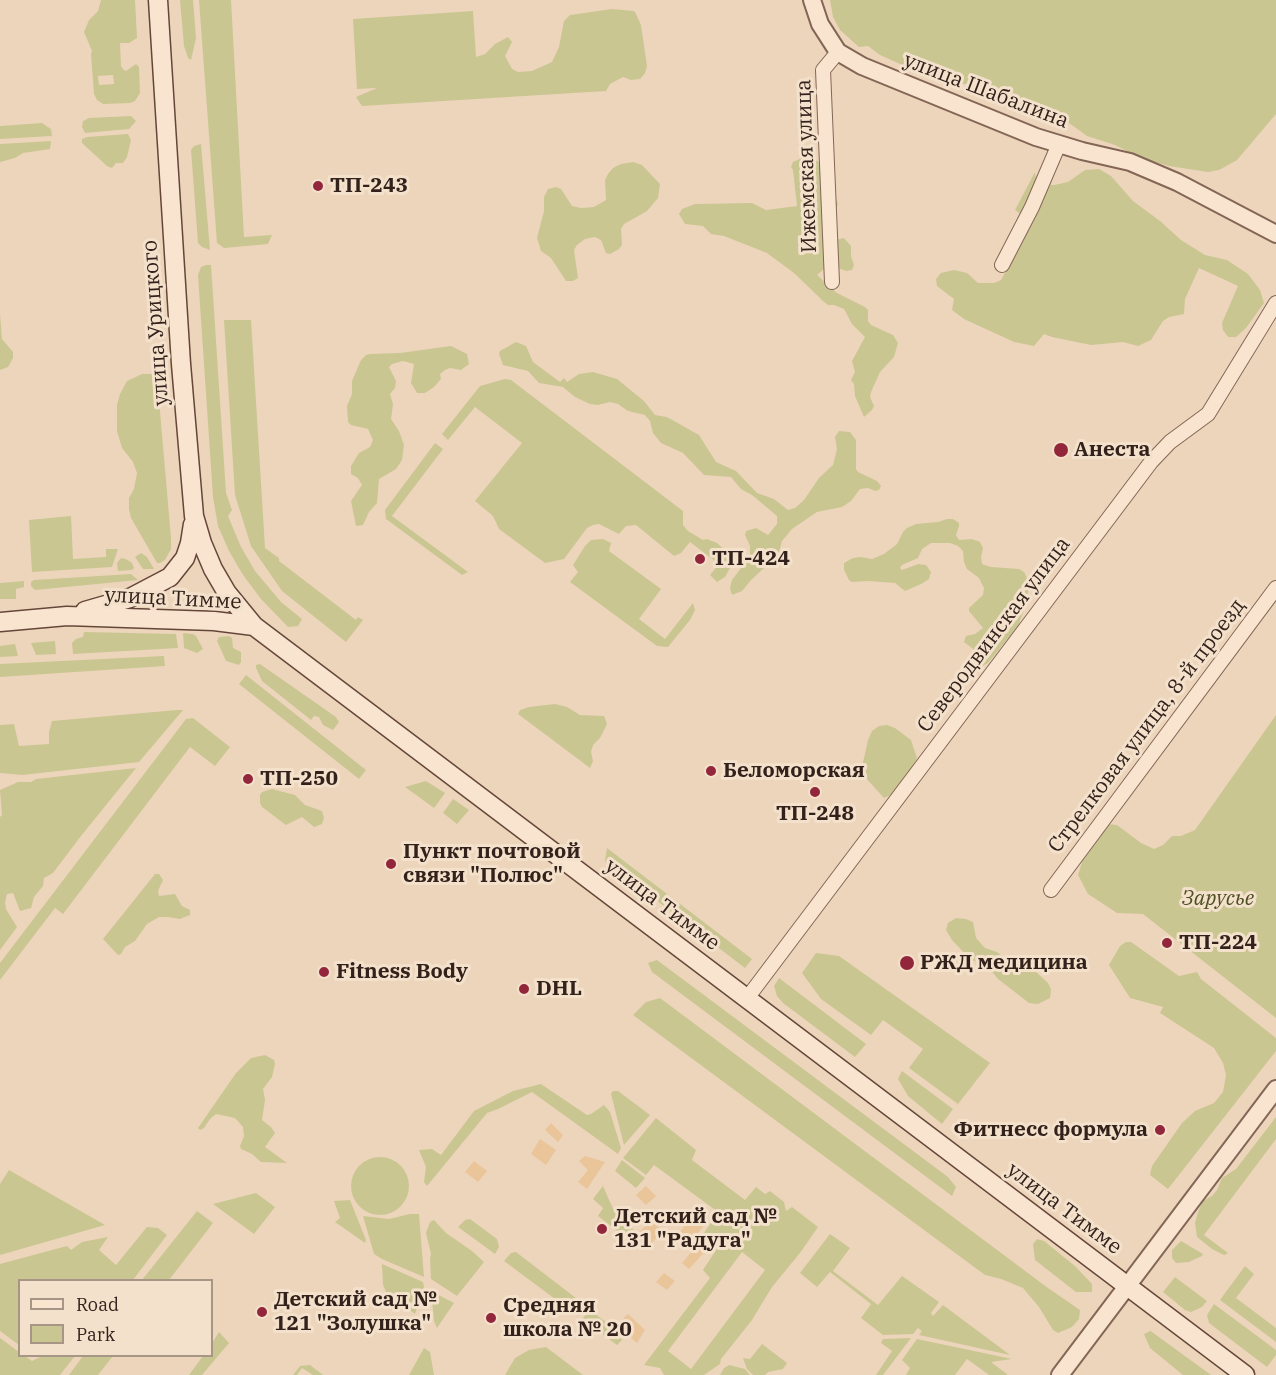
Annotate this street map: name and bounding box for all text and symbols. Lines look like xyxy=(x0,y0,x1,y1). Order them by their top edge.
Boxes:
street label: улица Шабалина xyxy=(900,48,1072,134)
street label: Ижемская улица xyxy=(791,79,823,253)
place label: ТП-243 xyxy=(330,173,408,199)
marker: ТП-243 xyxy=(311,179,325,193)
street label: улица Урицкого xyxy=(138,239,174,407)
place label: Анеста xyxy=(1074,437,1151,463)
marker: Анеста xyxy=(1052,441,1070,459)
street label: Северодвинская улица xyxy=(912,532,1076,738)
place label: ТП-424 xyxy=(712,546,790,572)
marker: ТП-424 xyxy=(693,552,707,566)
street label: улица Тимме xyxy=(104,583,242,615)
street label: Стрелковая улица, 8-й проезд xyxy=(1043,594,1251,858)
place label: Беломорская xyxy=(723,758,865,784)
marker: Беломорская xyxy=(704,764,718,778)
place label: ТП-250 xyxy=(260,766,338,792)
marker: ТП-250 xyxy=(241,772,255,786)
marker: ТП-248 xyxy=(808,785,822,799)
place label: ТП-248 xyxy=(776,801,854,827)
place label: Пункт почтовой связи "Полюс" xyxy=(403,839,581,889)
street label: улица Тимме xyxy=(600,854,724,956)
marker: Пункт почтовой связи "Полюс" xyxy=(384,857,398,871)
park label: Зарусье xyxy=(1182,886,1254,912)
place label: ТП-224 xyxy=(1179,930,1257,956)
marker: ТП-224 xyxy=(1160,936,1174,950)
place label: РЖД медицина xyxy=(920,950,1088,976)
marker: РЖД медицина xyxy=(898,954,916,972)
place label: Fitness Body xyxy=(336,959,468,985)
marker: Fitness Body xyxy=(317,965,331,979)
place label: DHL xyxy=(536,976,582,1002)
marker: DHL xyxy=(517,982,531,996)
place label: Фитнесс формула xyxy=(953,1117,1148,1143)
marker: Фитнесс формула xyxy=(1153,1123,1167,1137)
street label: улица Тимме xyxy=(1002,1158,1126,1260)
place label: Детский сад № 131 "Радуга" xyxy=(614,1204,777,1254)
marker: Детский сад № 131 "Радуга" xyxy=(595,1222,609,1236)
legend xyxy=(18,1279,213,1357)
place label: Детский сад № 121 "Золушка" xyxy=(274,1287,437,1337)
text: Road xyxy=(76,1293,119,1316)
place label: Средняя школа № 20 xyxy=(503,1293,632,1343)
marker: Детский сад № 121 "Золушка" xyxy=(255,1305,269,1319)
marker: Средняя школа № 20 xyxy=(484,1311,498,1325)
text: Park xyxy=(76,1323,115,1346)

